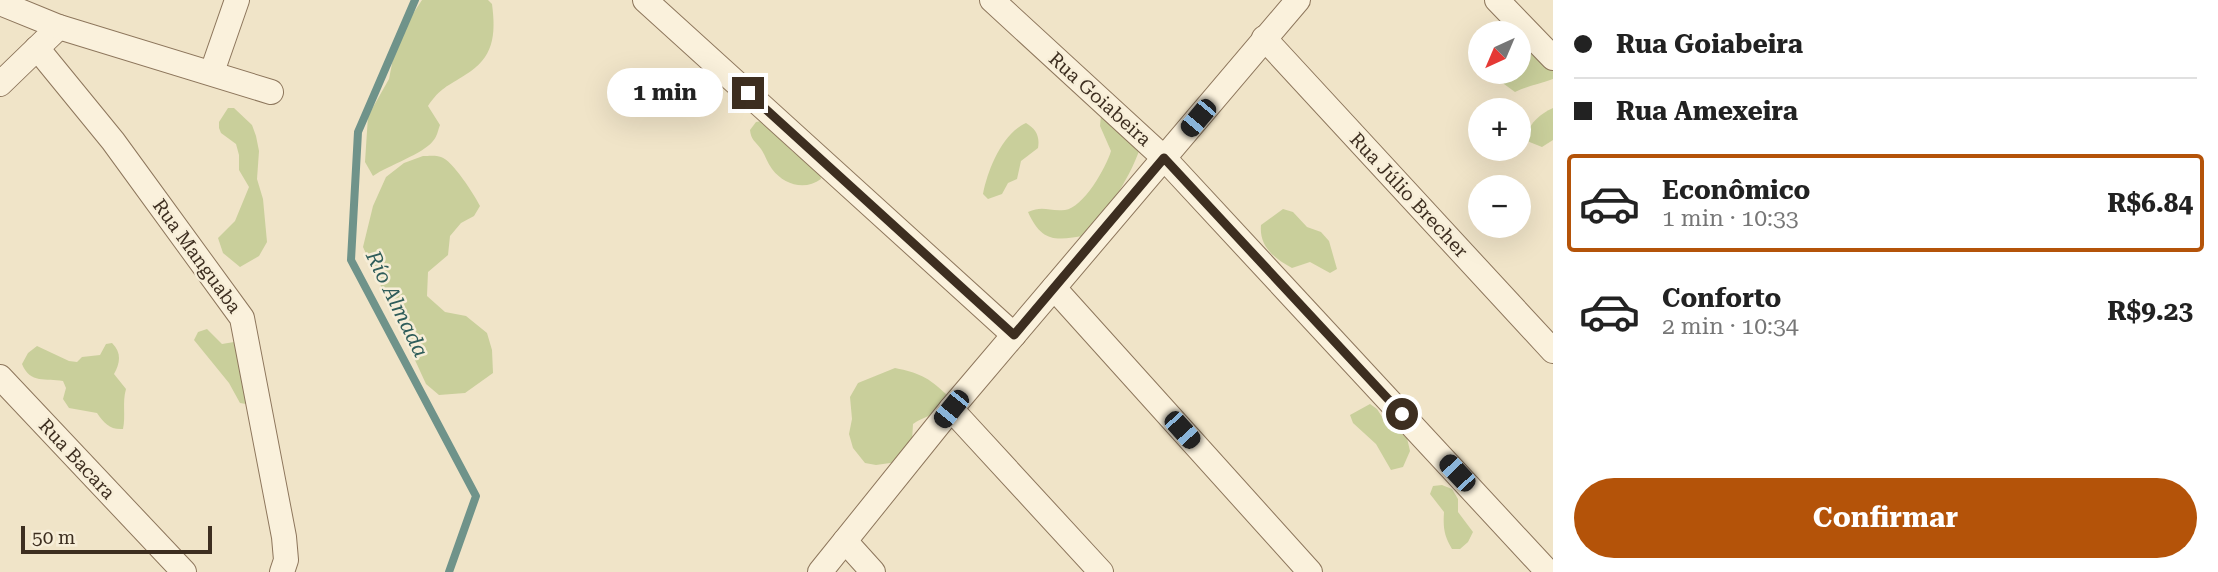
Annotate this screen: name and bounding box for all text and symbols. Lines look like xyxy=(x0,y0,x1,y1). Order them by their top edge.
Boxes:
north arrow xyxy=(1468,21,1531,84)
map controls xyxy=(1468,21,1531,238)
text: Rua Goiabeira xyxy=(1616,29,1803,59)
street label: Rua Goiabeira xyxy=(1044,47,1156,151)
callout: 1 min xyxy=(608,68,724,118)
route end xyxy=(732,77,764,109)
text: 1 min xyxy=(633,79,697,106)
car xyxy=(1177,95,1220,141)
text: Rua Amexeira xyxy=(1616,96,1798,126)
button: + xyxy=(1468,98,1531,161)
street label: Rua Júlio Brecher xyxy=(1345,128,1473,262)
icon: car xyxy=(1578,172,1641,235)
button: − xyxy=(1468,175,1531,238)
text: Econômico xyxy=(1662,175,1810,205)
text: R$6.84 xyxy=(2107,188,2193,218)
street label: Rua Manguaba xyxy=(148,194,247,318)
text: 1 min · 10:33 xyxy=(1662,205,1799,232)
water label: Río Almada xyxy=(361,246,433,361)
icon: car xyxy=(1578,280,1641,343)
text: Conforto xyxy=(1662,283,1781,313)
text: R$9.23 xyxy=(2107,296,2193,326)
text: 2 min · 10:34 xyxy=(1662,313,1799,340)
car xyxy=(930,386,973,432)
route start xyxy=(1386,398,1418,430)
car xyxy=(1161,407,1204,453)
street label: Rua Bacara xyxy=(34,414,120,504)
car xyxy=(1435,450,1480,496)
button: Confirmar xyxy=(1574,478,2197,558)
scale bar xyxy=(21,523,212,555)
text: 50 m xyxy=(32,526,75,549)

